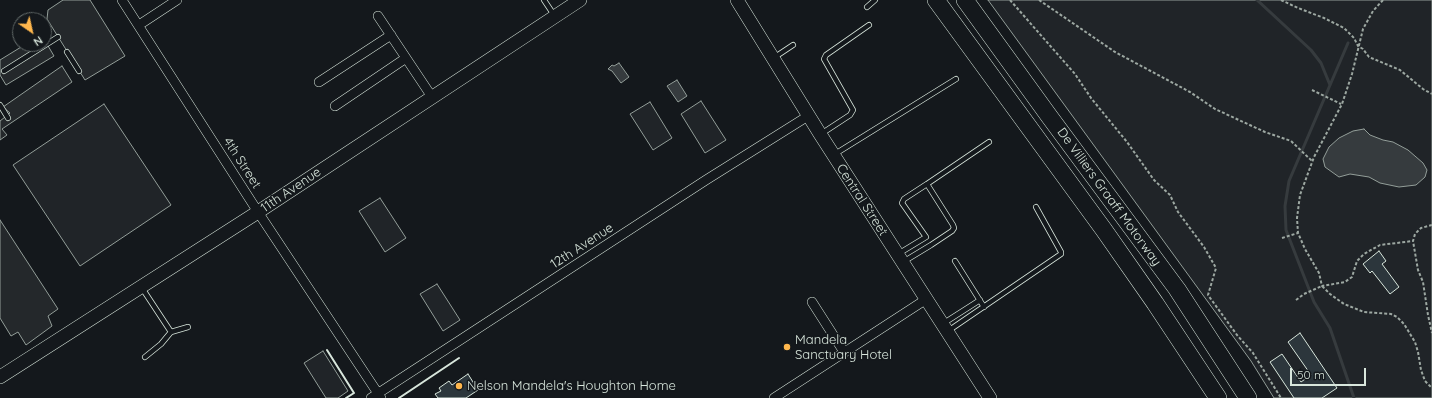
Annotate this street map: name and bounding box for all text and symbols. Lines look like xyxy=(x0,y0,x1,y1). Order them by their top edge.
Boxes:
north arrow xyxy=(12,12,52,52)
text: N xyxy=(31,33,45,49)
street label: De Villiers Graaff Motorway xyxy=(1054,125,1164,269)
street label: 4th Street xyxy=(220,135,264,191)
street label: Central Street xyxy=(833,161,891,239)
street label: 11th Avenue xyxy=(258,164,324,216)
street label: 12th Avenue xyxy=(548,220,616,272)
place label: Mandela Sanctuary Hotel xyxy=(795,332,892,363)
marker: Mandela Sanctuary Hotel xyxy=(782,342,792,352)
scale bar xyxy=(1292,360,1368,386)
text: 50 m xyxy=(1297,367,1325,382)
place label: Nelson Mandela's Houghton Home xyxy=(467,378,676,394)
marker: Nelson Mandela's Houghton Home xyxy=(454,381,464,391)

